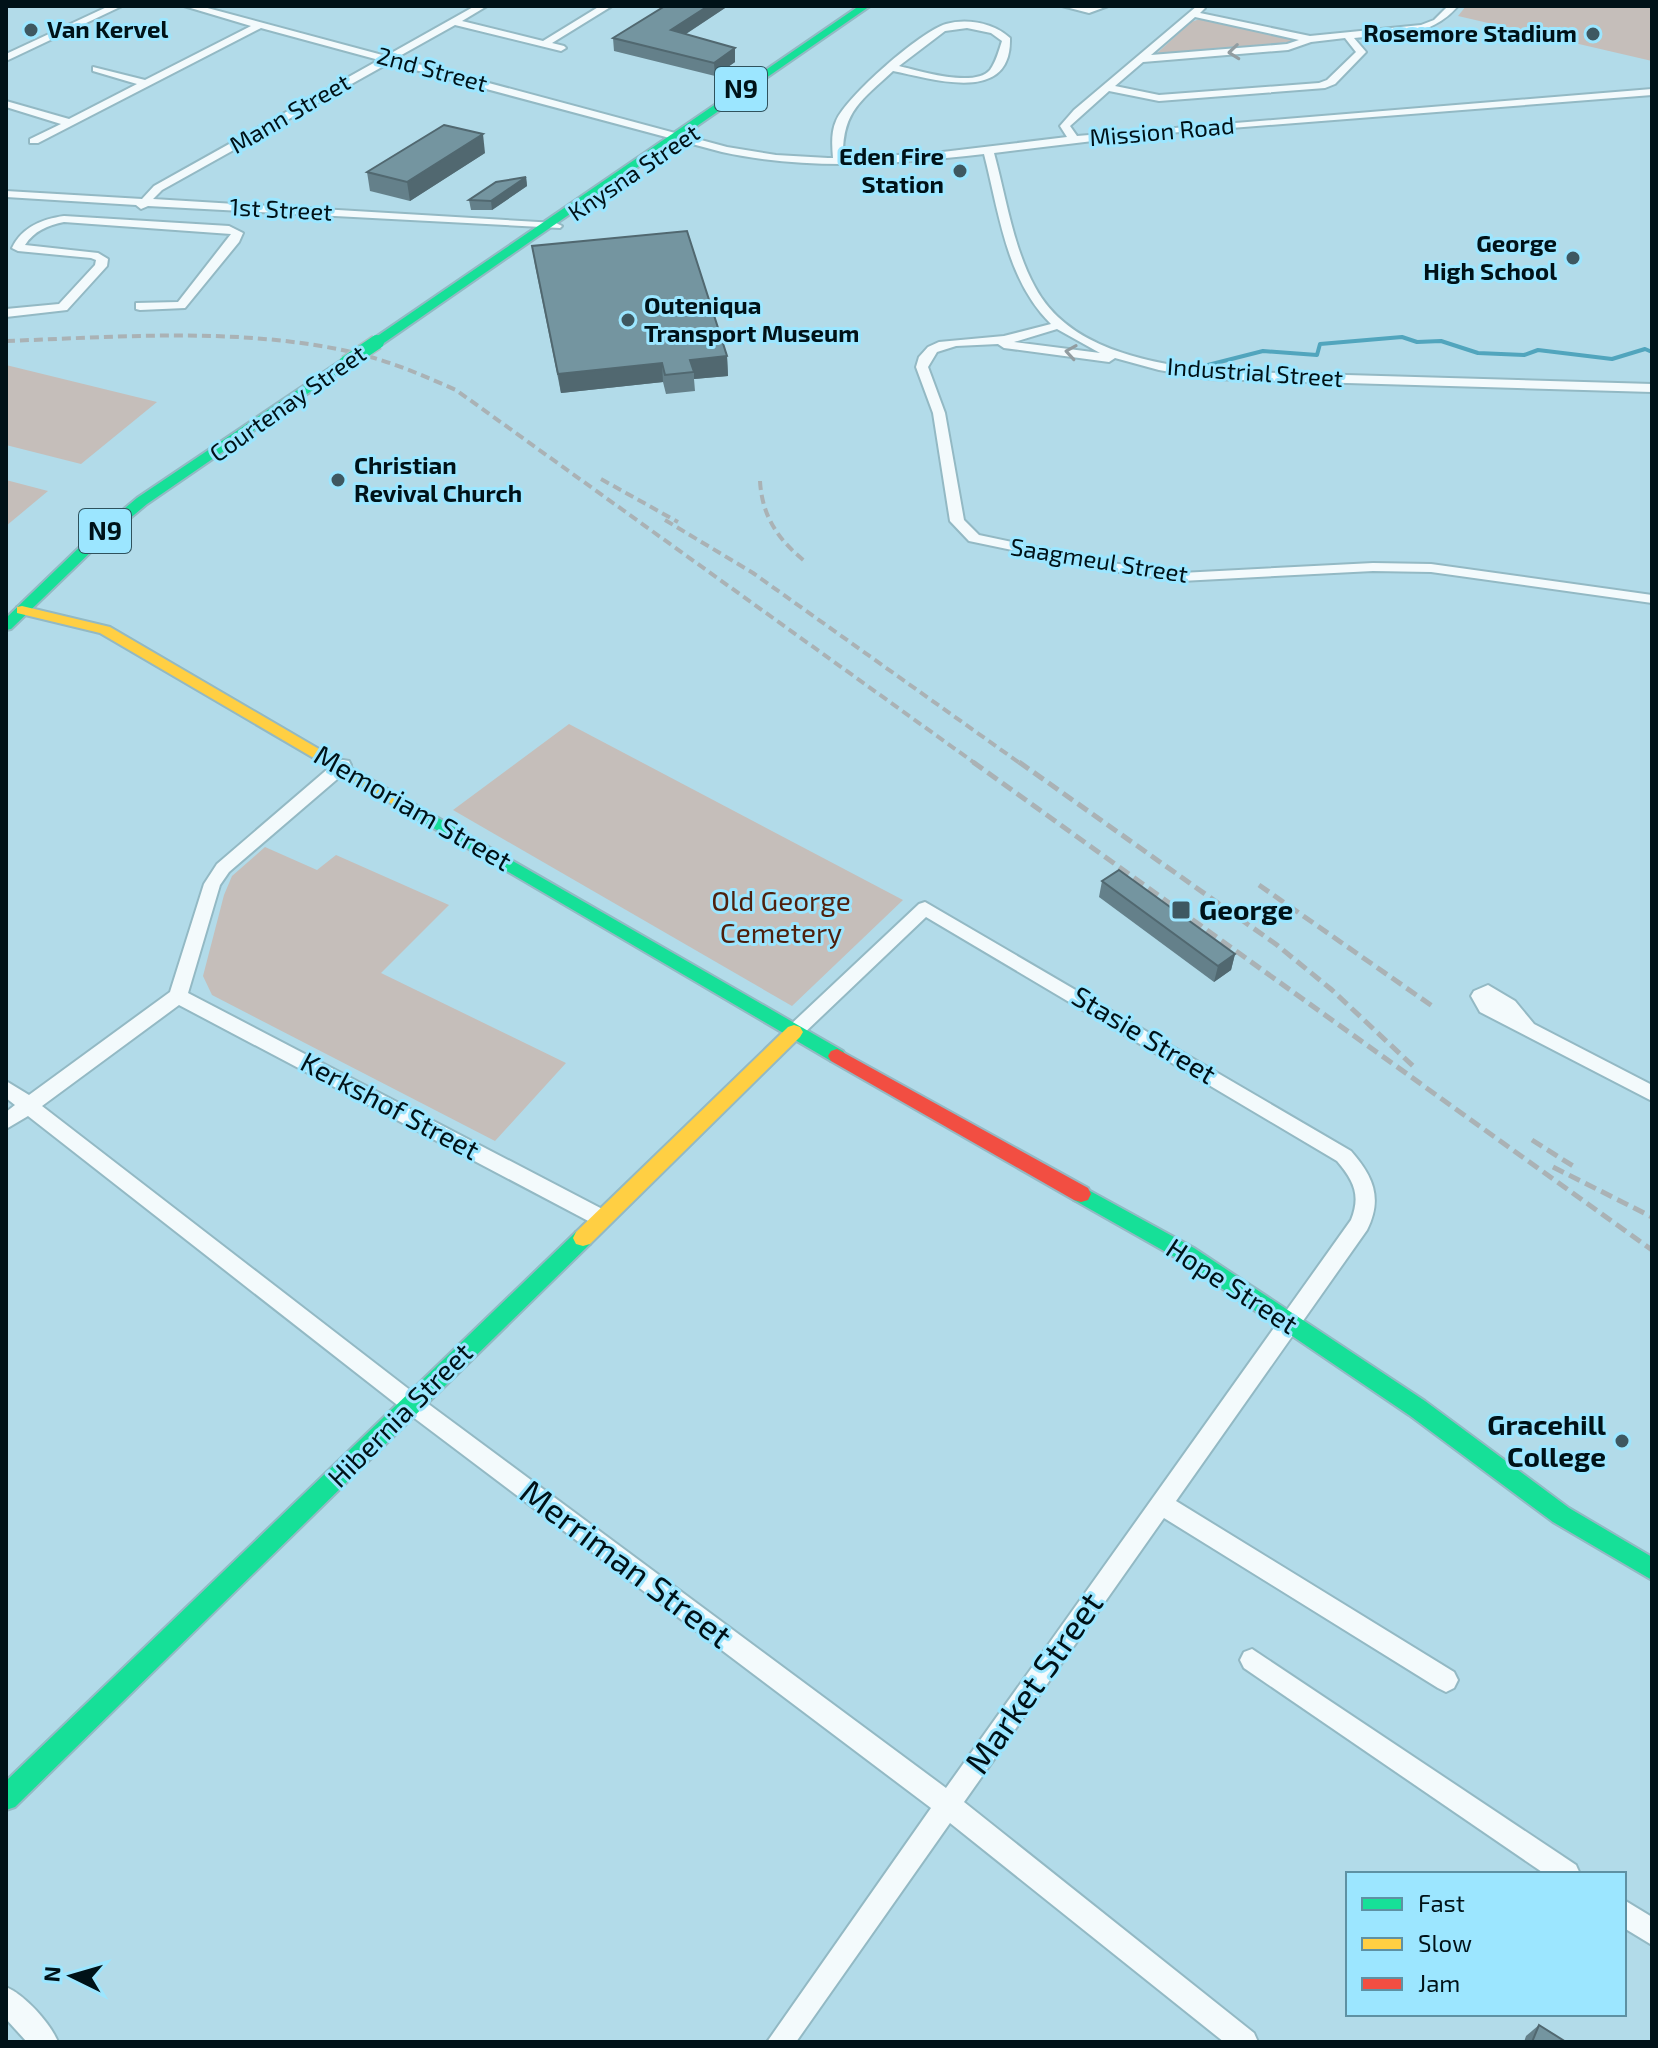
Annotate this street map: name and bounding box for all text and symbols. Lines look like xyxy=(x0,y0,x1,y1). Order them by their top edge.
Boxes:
place label: Van Kervel xyxy=(47,14,168,43)
place label: Rosemore Stadium xyxy=(1363,18,1577,47)
marker: Van Kervel xyxy=(22,21,40,39)
marker: Rosemore Stadium xyxy=(1584,25,1602,43)
street label: 2nd Street xyxy=(374,40,491,97)
one-way arrow xyxy=(1227,43,1240,60)
street label: Mann Street xyxy=(224,67,355,159)
road number: N9 xyxy=(715,67,767,111)
street label: Mission Road xyxy=(1088,110,1236,151)
street label: Knysna Street xyxy=(562,117,704,226)
place label: Eden Fire Station xyxy=(839,141,944,198)
marker: Eden Fire Station xyxy=(951,162,969,180)
street label: 1st Street xyxy=(229,191,333,226)
place label: George High School xyxy=(1423,228,1557,285)
marker: George High School xyxy=(1564,249,1582,267)
place label: Outeniqua Transport Museum xyxy=(644,290,859,347)
marker: Outeniqua Transport Museum xyxy=(619,311,637,329)
street label: Courtenay Street xyxy=(203,338,371,467)
one-way arrow xyxy=(1064,344,1077,361)
street label: Industrial Street xyxy=(1166,351,1344,392)
place label: Christian Revival Church xyxy=(354,450,522,507)
marker: Christian Revival Church xyxy=(329,471,347,489)
road number: N9 xyxy=(79,509,131,553)
street label: Saagmeul Street xyxy=(1008,531,1190,588)
street label: Memoriam Street xyxy=(309,737,518,877)
park label: Old George Cemetery xyxy=(711,883,851,949)
place label: George xyxy=(1199,892,1293,926)
marker: George xyxy=(1170,899,1192,921)
street label: Stasie Street xyxy=(1066,978,1223,1090)
street label: Kerkshof Street xyxy=(295,1044,486,1166)
street label: Hope Street xyxy=(1160,1230,1305,1340)
street label: Hibernia Street xyxy=(320,1335,479,1494)
place label: Gracehill College xyxy=(1487,1407,1607,1473)
marker: Gracehill College xyxy=(1613,1432,1631,1450)
street label: Merriman Street xyxy=(513,1470,741,1656)
street label: Market Street xyxy=(955,1583,1110,1781)
legend xyxy=(1346,1872,1626,2016)
text: Fast xyxy=(1418,1888,1465,1917)
text: Slow xyxy=(1418,1928,1472,1957)
north arrow xyxy=(32,1936,112,2016)
text: N xyxy=(37,1965,65,1983)
text: Jam xyxy=(1418,1968,1460,1997)

